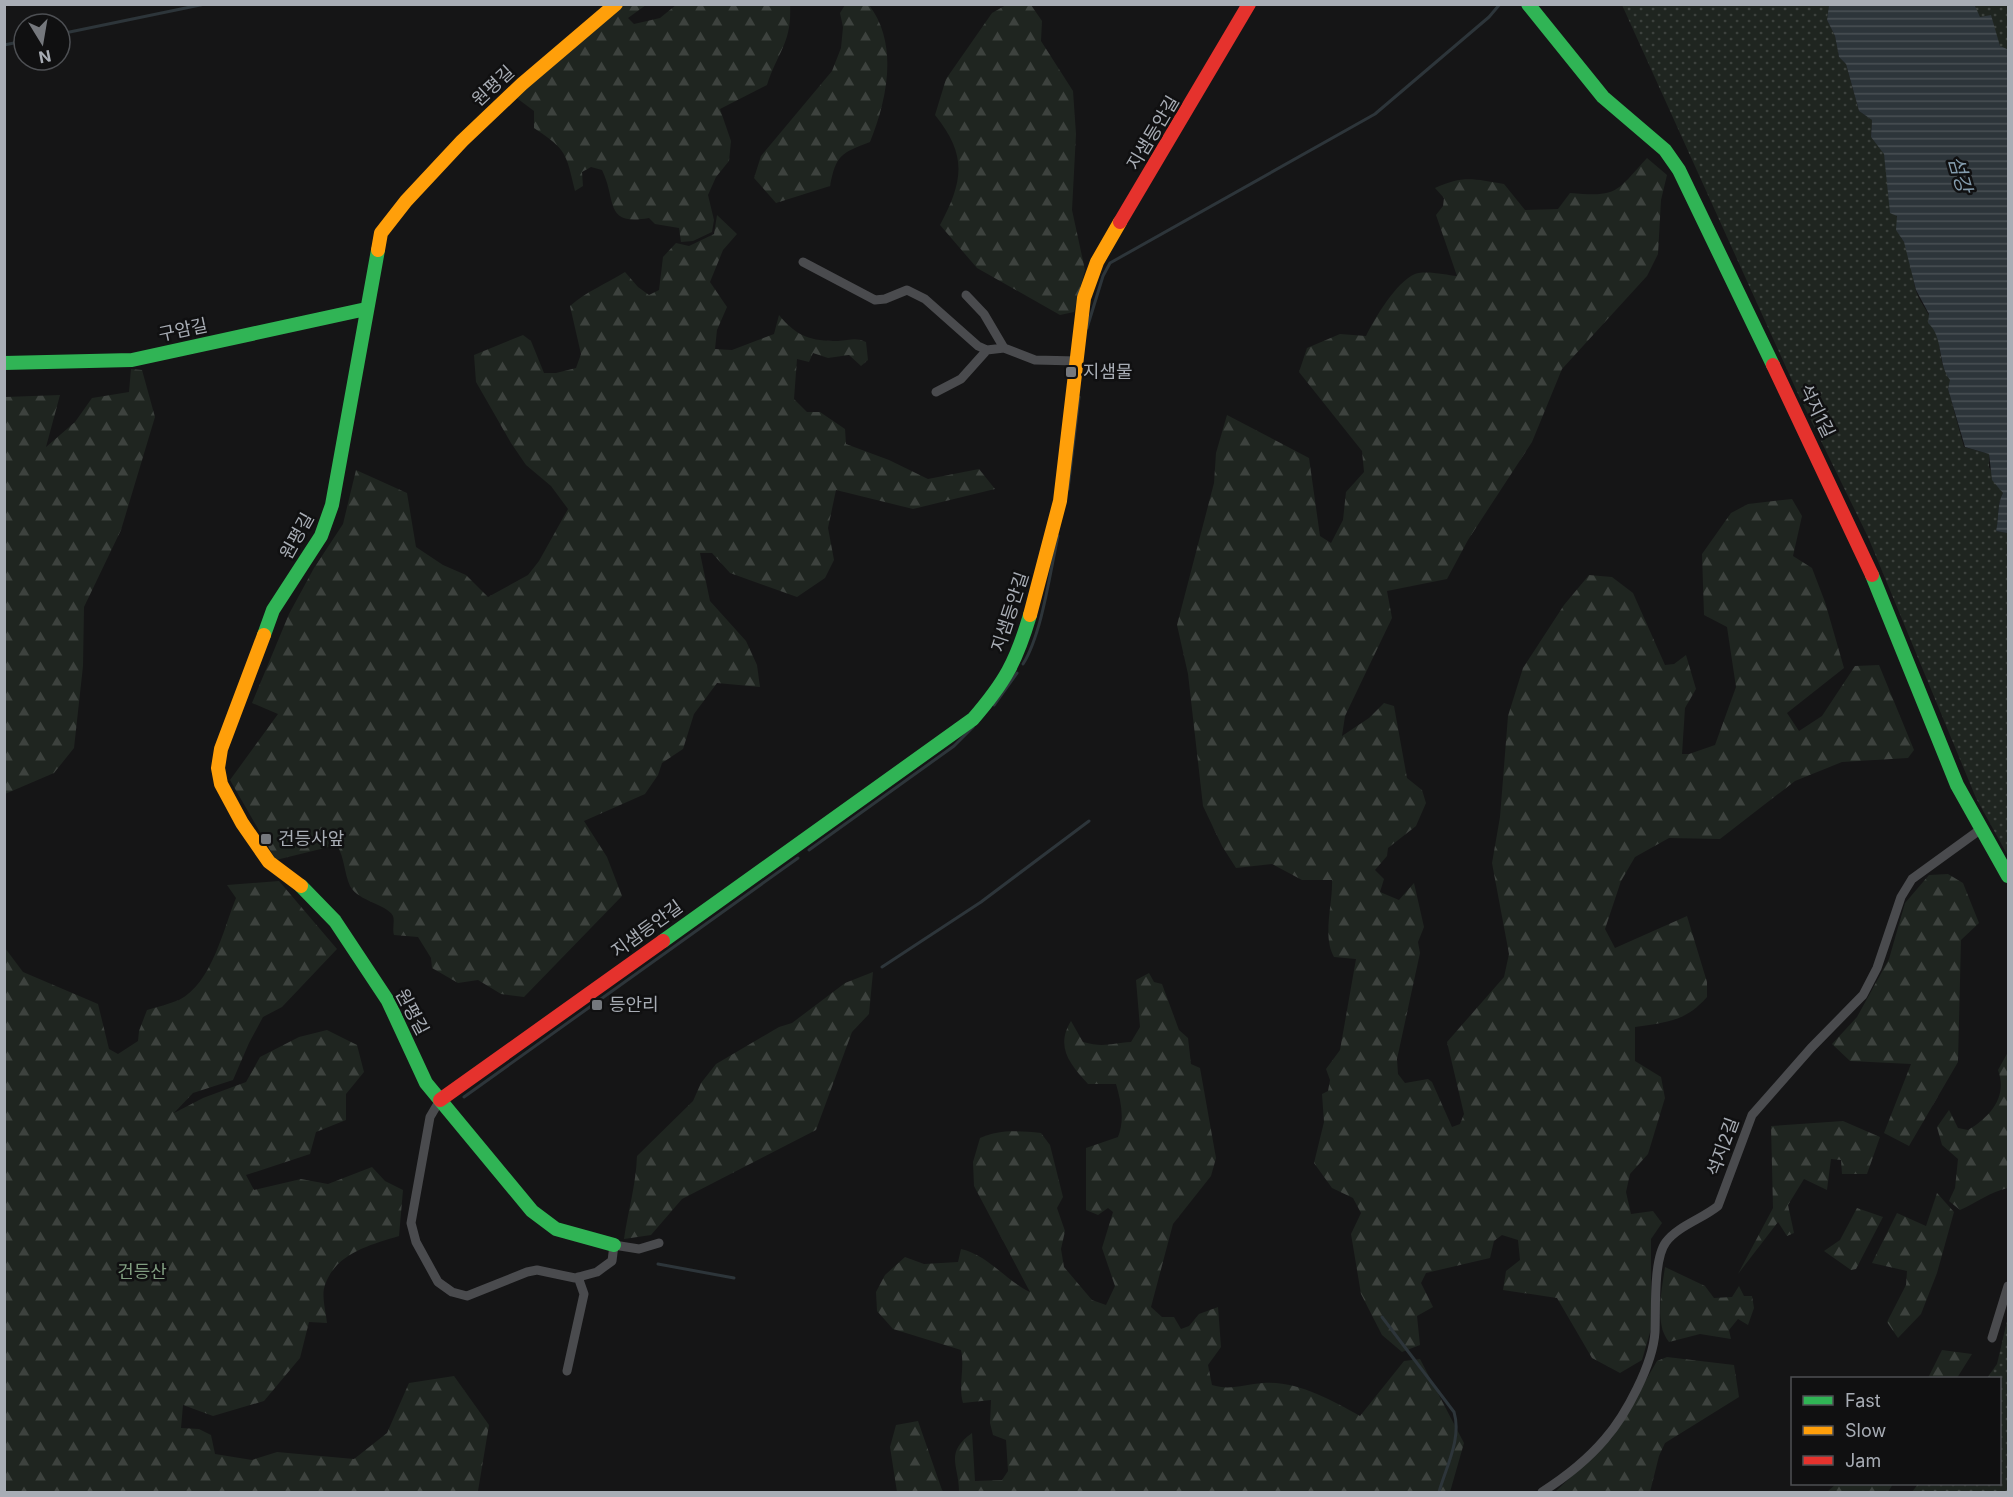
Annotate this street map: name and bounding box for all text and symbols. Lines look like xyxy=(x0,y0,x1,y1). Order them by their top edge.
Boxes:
north arrow xyxy=(12,12,72,72)
text: N xyxy=(37,46,53,68)
street label: 원평길 xyxy=(467,61,518,110)
street label: 지샘등안길 xyxy=(1122,92,1183,174)
water label: 섬강 xyxy=(1943,153,1977,197)
street label: 구암길 xyxy=(156,314,209,345)
place label: 지샘물 xyxy=(1083,361,1133,382)
marker: 지샘물 xyxy=(1064,365,1078,379)
street label: 석지1길 xyxy=(1796,381,1839,441)
street label: 원평길 xyxy=(275,509,318,563)
street label: 지샘등안길 xyxy=(987,569,1032,654)
place label: 건등사앞 xyxy=(278,828,344,849)
marker: 건등사앞 xyxy=(259,832,273,846)
street label: 지샘등안길 xyxy=(607,896,686,961)
street label: 원평길 xyxy=(392,985,433,1039)
place label: 등안리 xyxy=(609,994,659,1015)
marker: 등안리 xyxy=(590,998,604,1012)
street label: 석지2길 xyxy=(1702,1115,1743,1179)
park label: 건등산 xyxy=(117,1261,167,1282)
legend xyxy=(1791,1377,2001,1485)
text: Fast xyxy=(1845,1390,1881,1411)
text: Slow xyxy=(1845,1420,1886,1441)
text: Jam xyxy=(1845,1450,1881,1471)

